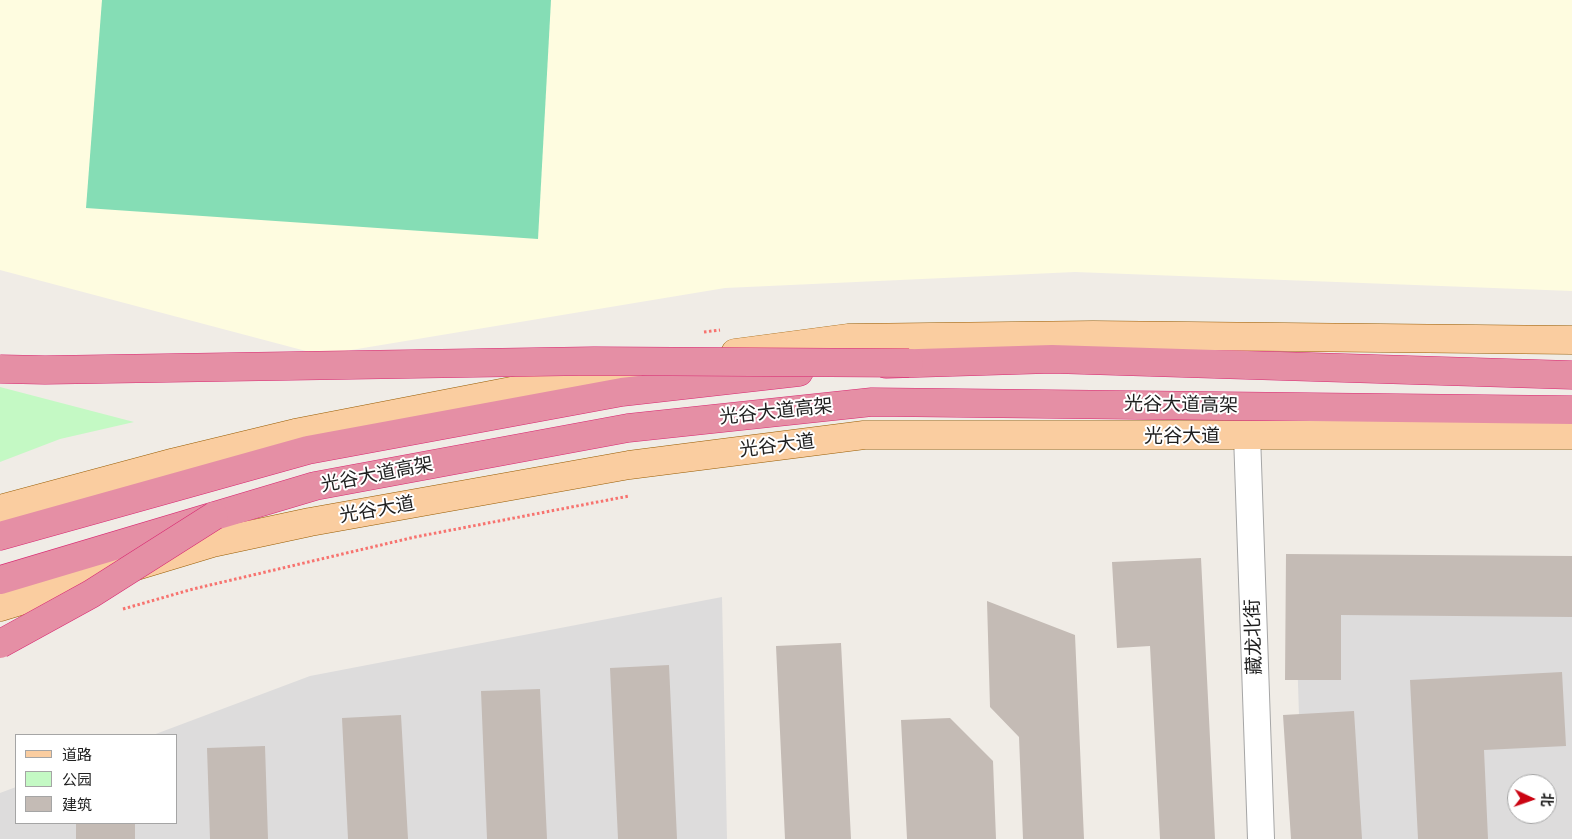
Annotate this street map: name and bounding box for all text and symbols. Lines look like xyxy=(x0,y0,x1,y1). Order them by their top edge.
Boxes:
street label: 光谷大道高架 xyxy=(1124,393,1238,417)
street label: 光谷大道高架 xyxy=(718,395,834,429)
street label: 光谷大道 xyxy=(1144,425,1220,447)
street label: 光谷大道 xyxy=(738,430,816,462)
street label: 光谷大道高架 xyxy=(319,453,435,497)
street label: 光谷大道 xyxy=(338,492,416,528)
street label: 藏龙北街 xyxy=(1241,599,1267,675)
legend xyxy=(15,734,178,824)
text: 道路 xyxy=(62,746,92,764)
text: 公园 xyxy=(62,771,92,789)
north arrow xyxy=(1507,774,1557,824)
text: 北 xyxy=(1538,792,1555,807)
text: 建筑 xyxy=(62,796,92,814)

